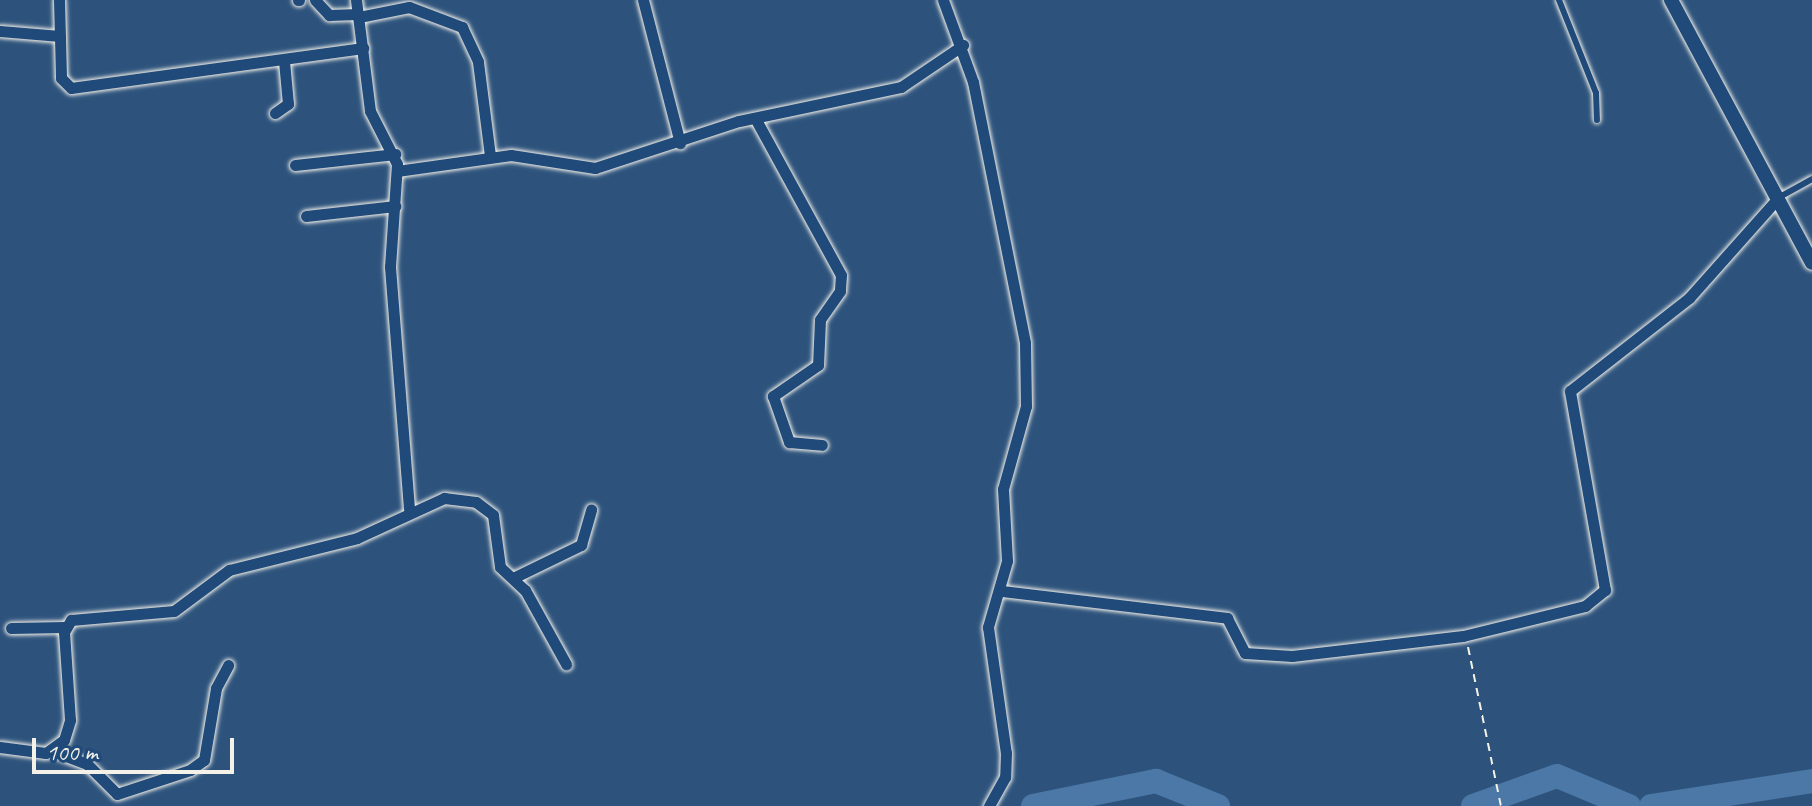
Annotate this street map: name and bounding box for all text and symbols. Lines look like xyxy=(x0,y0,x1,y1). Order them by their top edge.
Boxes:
scale bar xyxy=(36,722,238,772)
text: 100 m xyxy=(46,737,98,767)

